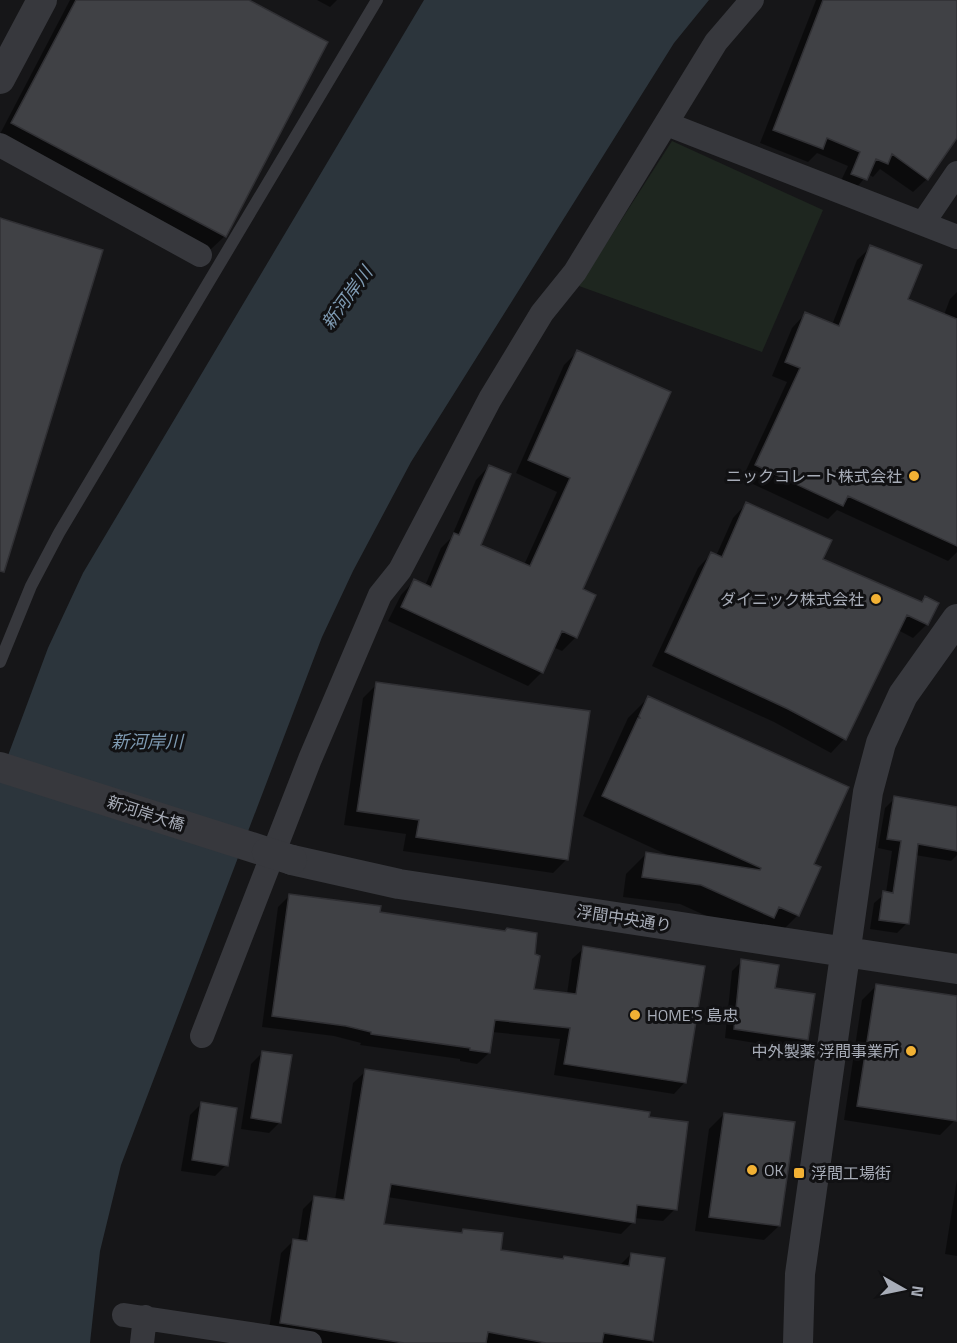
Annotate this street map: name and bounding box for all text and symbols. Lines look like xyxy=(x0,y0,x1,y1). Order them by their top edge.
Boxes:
water label: 新河岸川 xyxy=(315,259,380,335)
place label: ニックコレート株式会社 xyxy=(726,464,902,488)
marker: ニックコレート株式会社 xyxy=(907,469,921,483)
place label: ダイニック株式会社 xyxy=(720,587,864,611)
marker: ダイニック株式会社 xyxy=(869,592,883,606)
water label: 新河岸川 xyxy=(111,728,185,755)
street label: 新河岸大橋 xyxy=(104,789,188,837)
street label: 浮間中央通り xyxy=(575,899,673,937)
place label: HOME'S 島忠 xyxy=(647,1003,738,1027)
marker: HOME'S 島忠 xyxy=(628,1008,642,1022)
place label: 中外製薬 浮間事業所 xyxy=(751,1039,899,1063)
marker: 中外製薬 浮間事業所 xyxy=(904,1044,918,1058)
place label: OK xyxy=(764,1158,784,1182)
place label: 浮間工場街 xyxy=(811,1161,891,1185)
marker: OK xyxy=(745,1163,759,1177)
marker: 浮間工場街 xyxy=(792,1166,806,1180)
north arrow xyxy=(873,1259,933,1319)
text: N xyxy=(905,1284,931,1299)

